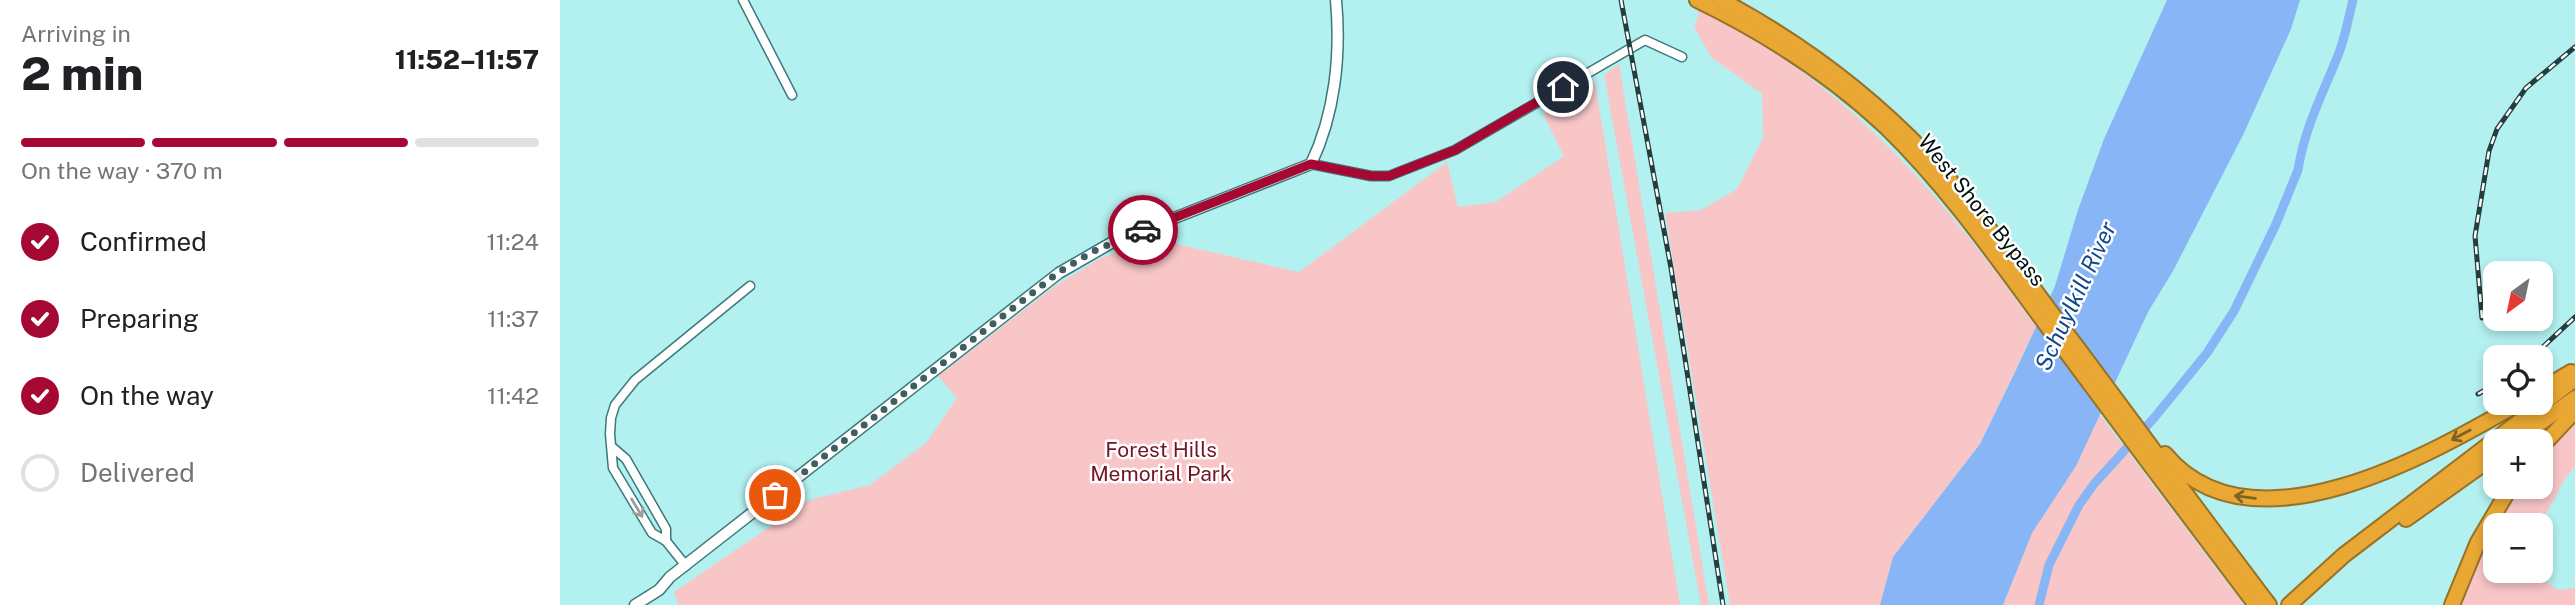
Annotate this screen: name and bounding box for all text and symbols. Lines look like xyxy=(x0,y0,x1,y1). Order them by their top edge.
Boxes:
text: Arriving in xyxy=(21,20,131,47)
text: 11:52–11:57 xyxy=(395,44,539,75)
text: 2 min xyxy=(21,46,143,100)
pin xyxy=(1533,57,1593,117)
icon: home xyxy=(1544,68,1582,106)
street label: West Shore Bypass xyxy=(1913,129,2051,291)
text: On the way · 370 m xyxy=(21,157,223,184)
courier xyxy=(1108,195,1178,265)
icon: car xyxy=(1124,211,1162,249)
water label: Schuylkill River xyxy=(2029,217,2121,375)
icon: check xyxy=(21,223,59,261)
text: Confirmed xyxy=(80,226,207,257)
text: 11:24 xyxy=(486,228,539,255)
north arrow xyxy=(2483,261,2553,331)
map controls xyxy=(2483,261,2553,583)
icon: check xyxy=(21,300,59,338)
text: Preparing xyxy=(80,303,199,334)
text: 11:37 xyxy=(487,305,539,332)
button: locate xyxy=(2483,345,2553,415)
icon: check xyxy=(21,377,59,415)
text: On the way xyxy=(80,380,214,411)
text: 11:42 xyxy=(487,382,539,409)
one-way arrow xyxy=(2451,429,2472,443)
button: + xyxy=(2483,429,2553,499)
park label: Forest Hills Memorial Park xyxy=(1090,437,1232,486)
text: Delivered xyxy=(80,457,195,488)
pin xyxy=(745,465,805,525)
icon: bag xyxy=(756,476,794,514)
one-way arrow xyxy=(2234,491,2257,504)
one-way arrow xyxy=(631,498,645,518)
button: − xyxy=(2483,513,2553,583)

